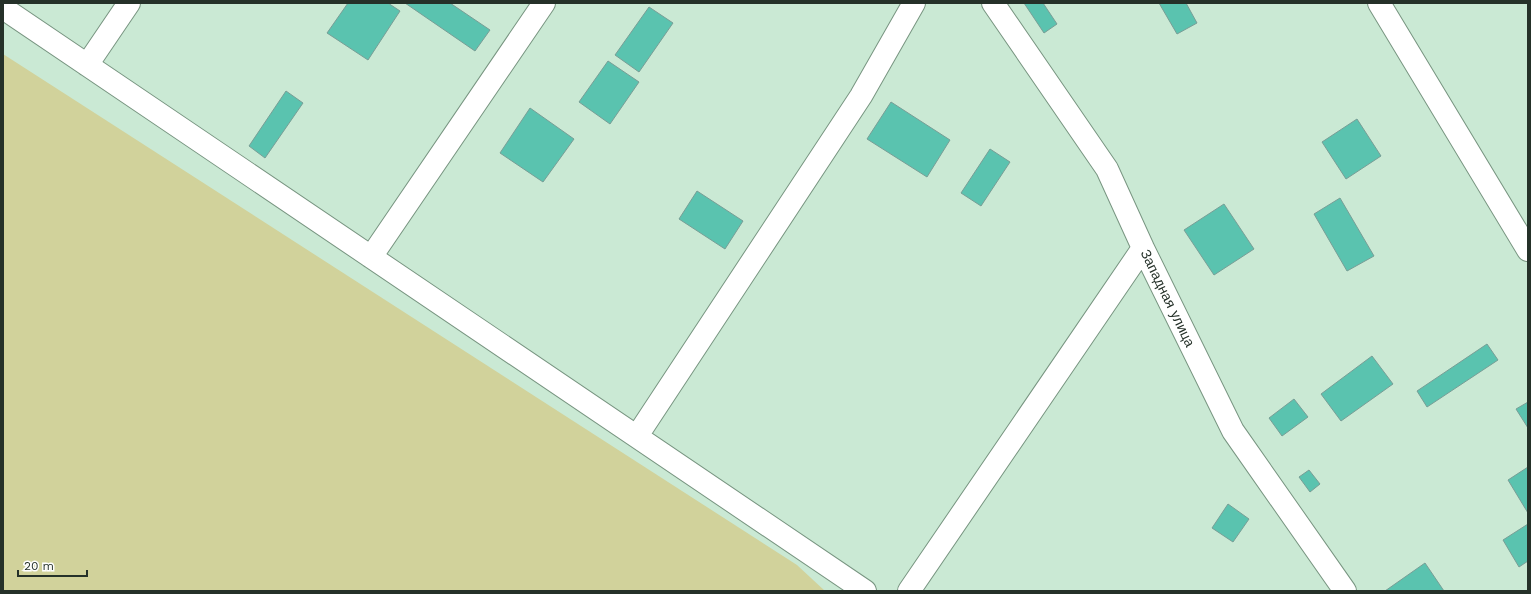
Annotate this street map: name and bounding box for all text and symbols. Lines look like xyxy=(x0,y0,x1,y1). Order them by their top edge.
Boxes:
street label: Западная улица xyxy=(1138,247,1199,349)
scale bar xyxy=(18,552,87,578)
text: 20 m xyxy=(24,559,54,573)

